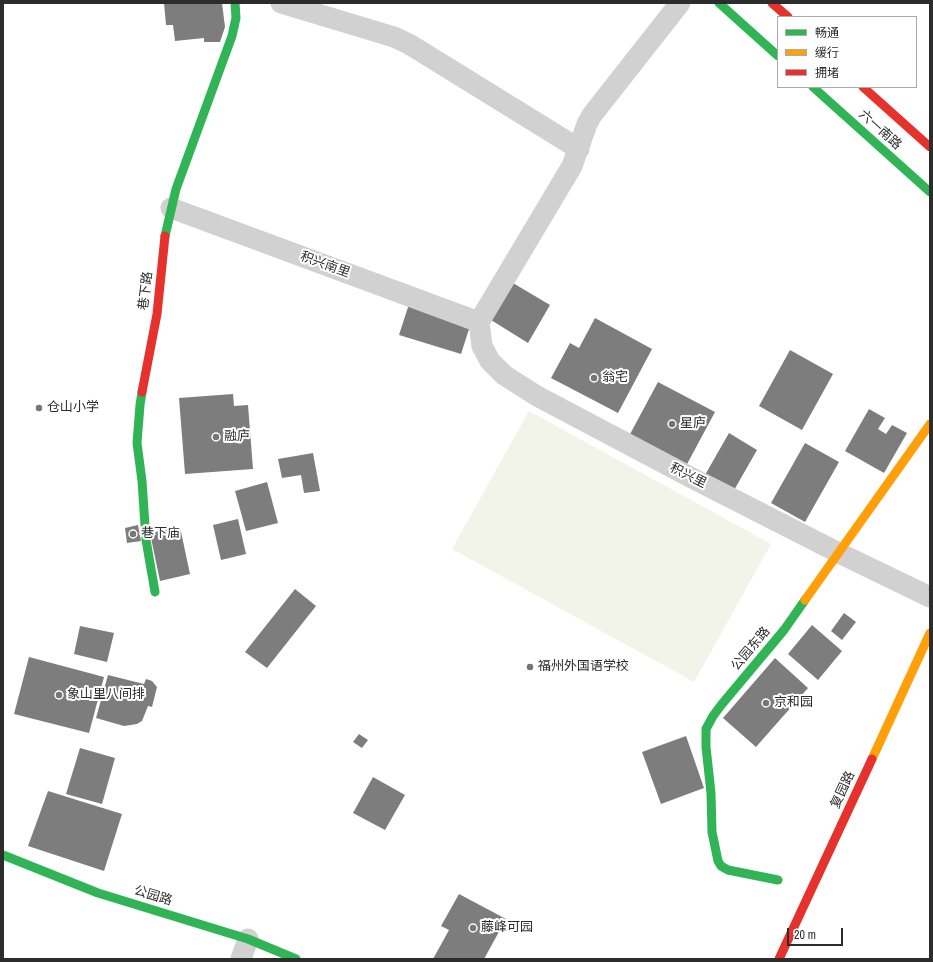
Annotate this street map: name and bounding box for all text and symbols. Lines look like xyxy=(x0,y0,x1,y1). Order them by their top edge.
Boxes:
legend xyxy=(777,16,917,88)
text: 畅通 xyxy=(815,25,839,41)
text: 缓行 xyxy=(815,45,839,61)
text: 拥堵 xyxy=(815,65,839,81)
street label: 六一南路 xyxy=(855,107,905,153)
street label: 积兴南里 xyxy=(298,249,352,281)
street label: 巷下路 xyxy=(136,271,156,311)
place label: 翁宅 xyxy=(602,370,628,386)
marker: 翁宅 xyxy=(589,373,599,383)
place label: 仓山小学 xyxy=(47,400,99,416)
marker: 仓山小学 xyxy=(34,403,44,413)
place label: 星庐 xyxy=(680,416,706,432)
marker: 星庐 xyxy=(667,419,677,429)
place label: 融庐 xyxy=(224,429,250,445)
marker: 融庐 xyxy=(211,432,221,442)
street label: 积兴里 xyxy=(667,460,709,492)
place label: 巷下庙 xyxy=(141,526,180,542)
marker: 巷下庙 xyxy=(128,529,138,539)
street label: 公园东路 xyxy=(728,624,774,674)
place label: 福州外国语学校 xyxy=(538,659,629,675)
marker: 福州外国语学校 xyxy=(525,662,535,672)
place label: 象山里八间排 xyxy=(67,687,145,703)
marker: 象山里八间排 xyxy=(54,690,64,700)
place label: 京和园 xyxy=(774,695,813,711)
marker: 京和园 xyxy=(761,698,771,708)
street label: 复园路 xyxy=(828,769,858,811)
street label: 公园路 xyxy=(132,883,174,909)
place label: 藤峰可园 xyxy=(481,920,533,936)
scale bar xyxy=(789,920,845,946)
marker: 藤峰可园 xyxy=(468,923,478,933)
text: 20 m xyxy=(794,927,816,943)

